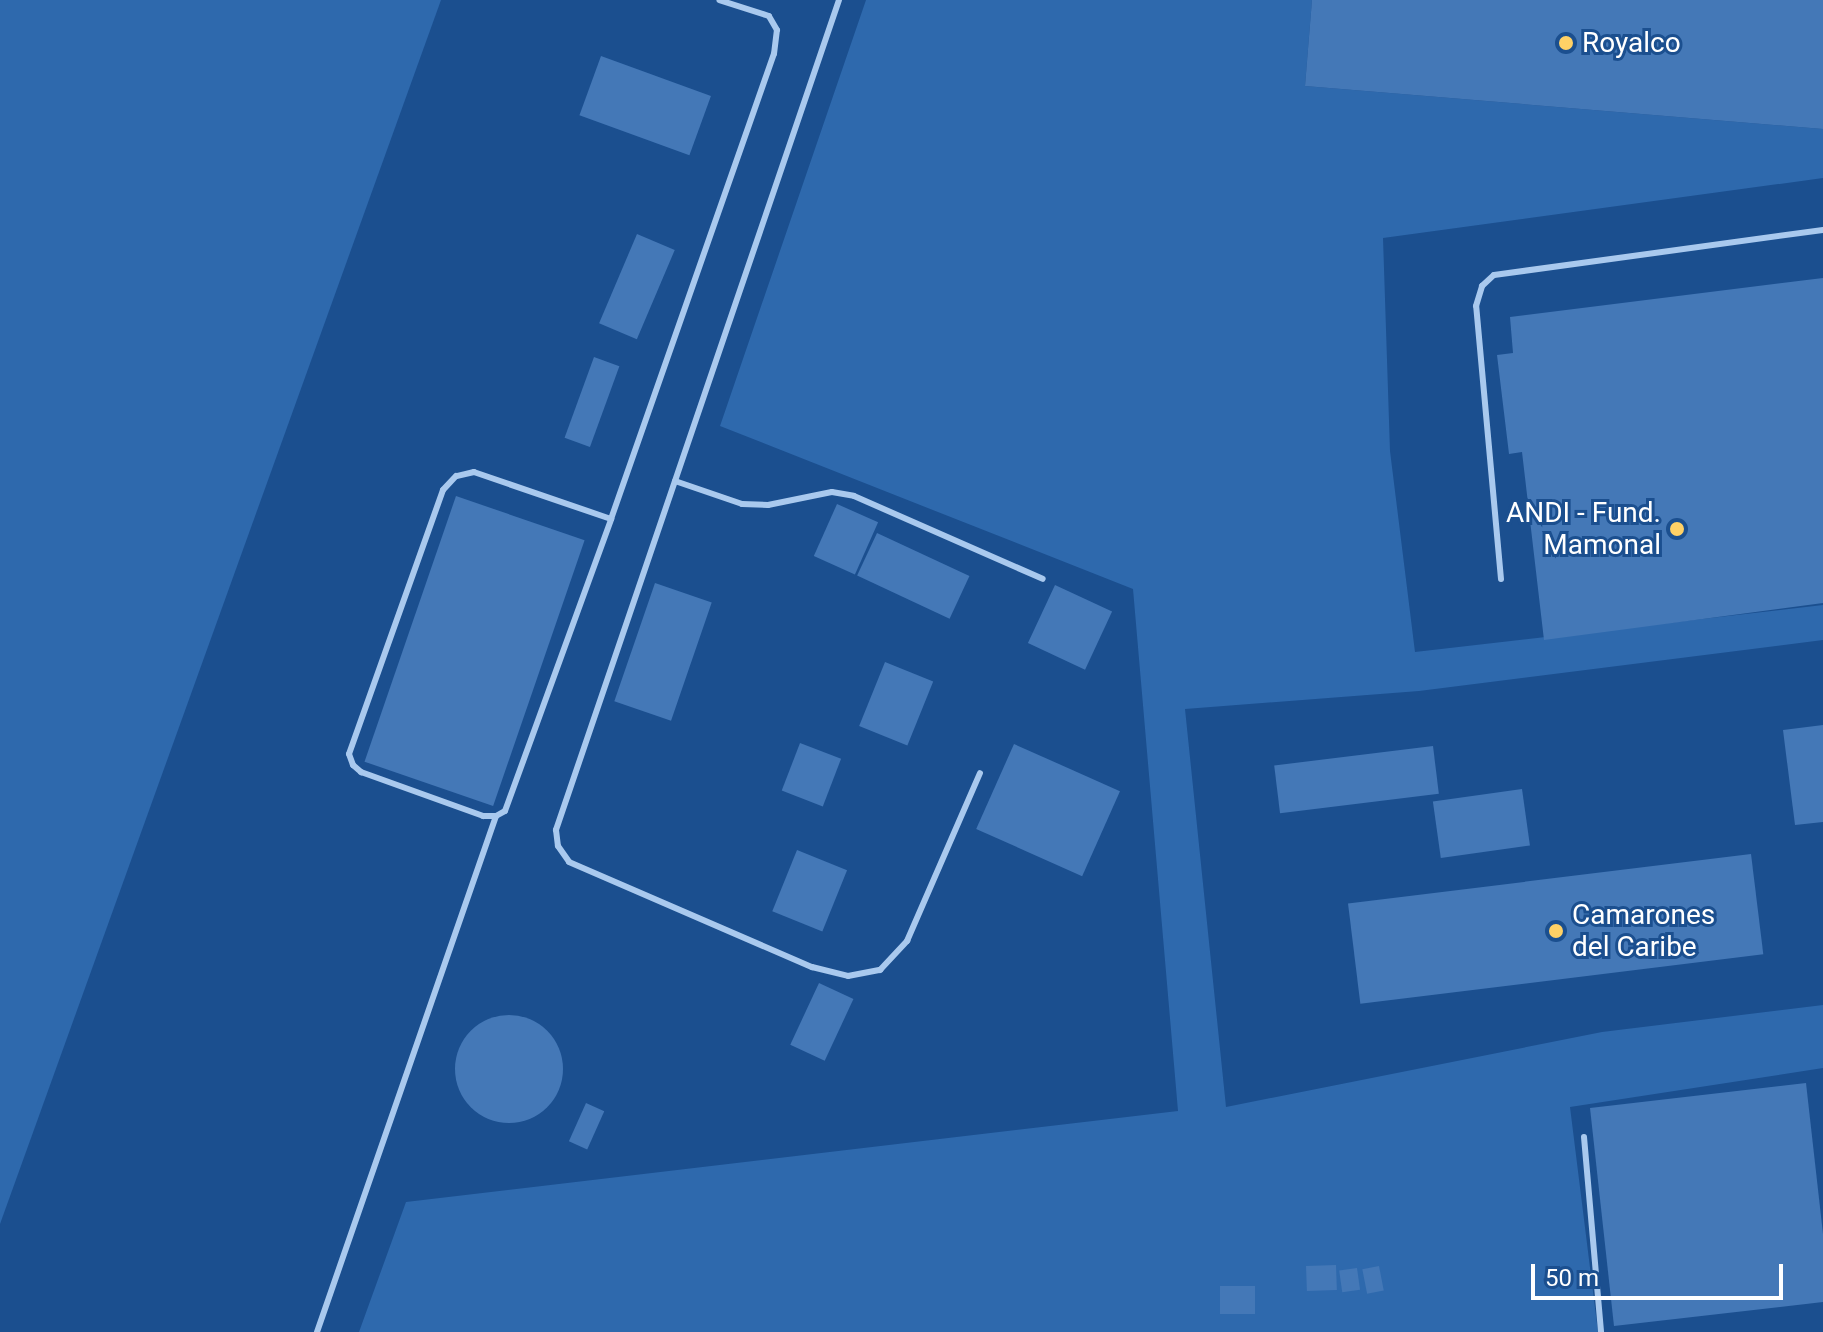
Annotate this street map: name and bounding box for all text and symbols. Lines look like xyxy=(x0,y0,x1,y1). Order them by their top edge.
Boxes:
place label: Royalco xyxy=(1582,26,1681,60)
marker: Royalco xyxy=(1557,34,1575,52)
place label: ANDI - Fund. Mamonal xyxy=(1506,496,1661,562)
marker: ANDI - Fund. Mamonal xyxy=(1668,520,1686,538)
place label: Camarones del Caribe xyxy=(1572,898,1715,964)
marker: Camarones del Caribe xyxy=(1547,922,1565,940)
scale bar xyxy=(1535,1248,1787,1298)
text: 50 m xyxy=(1545,1264,1599,1292)

